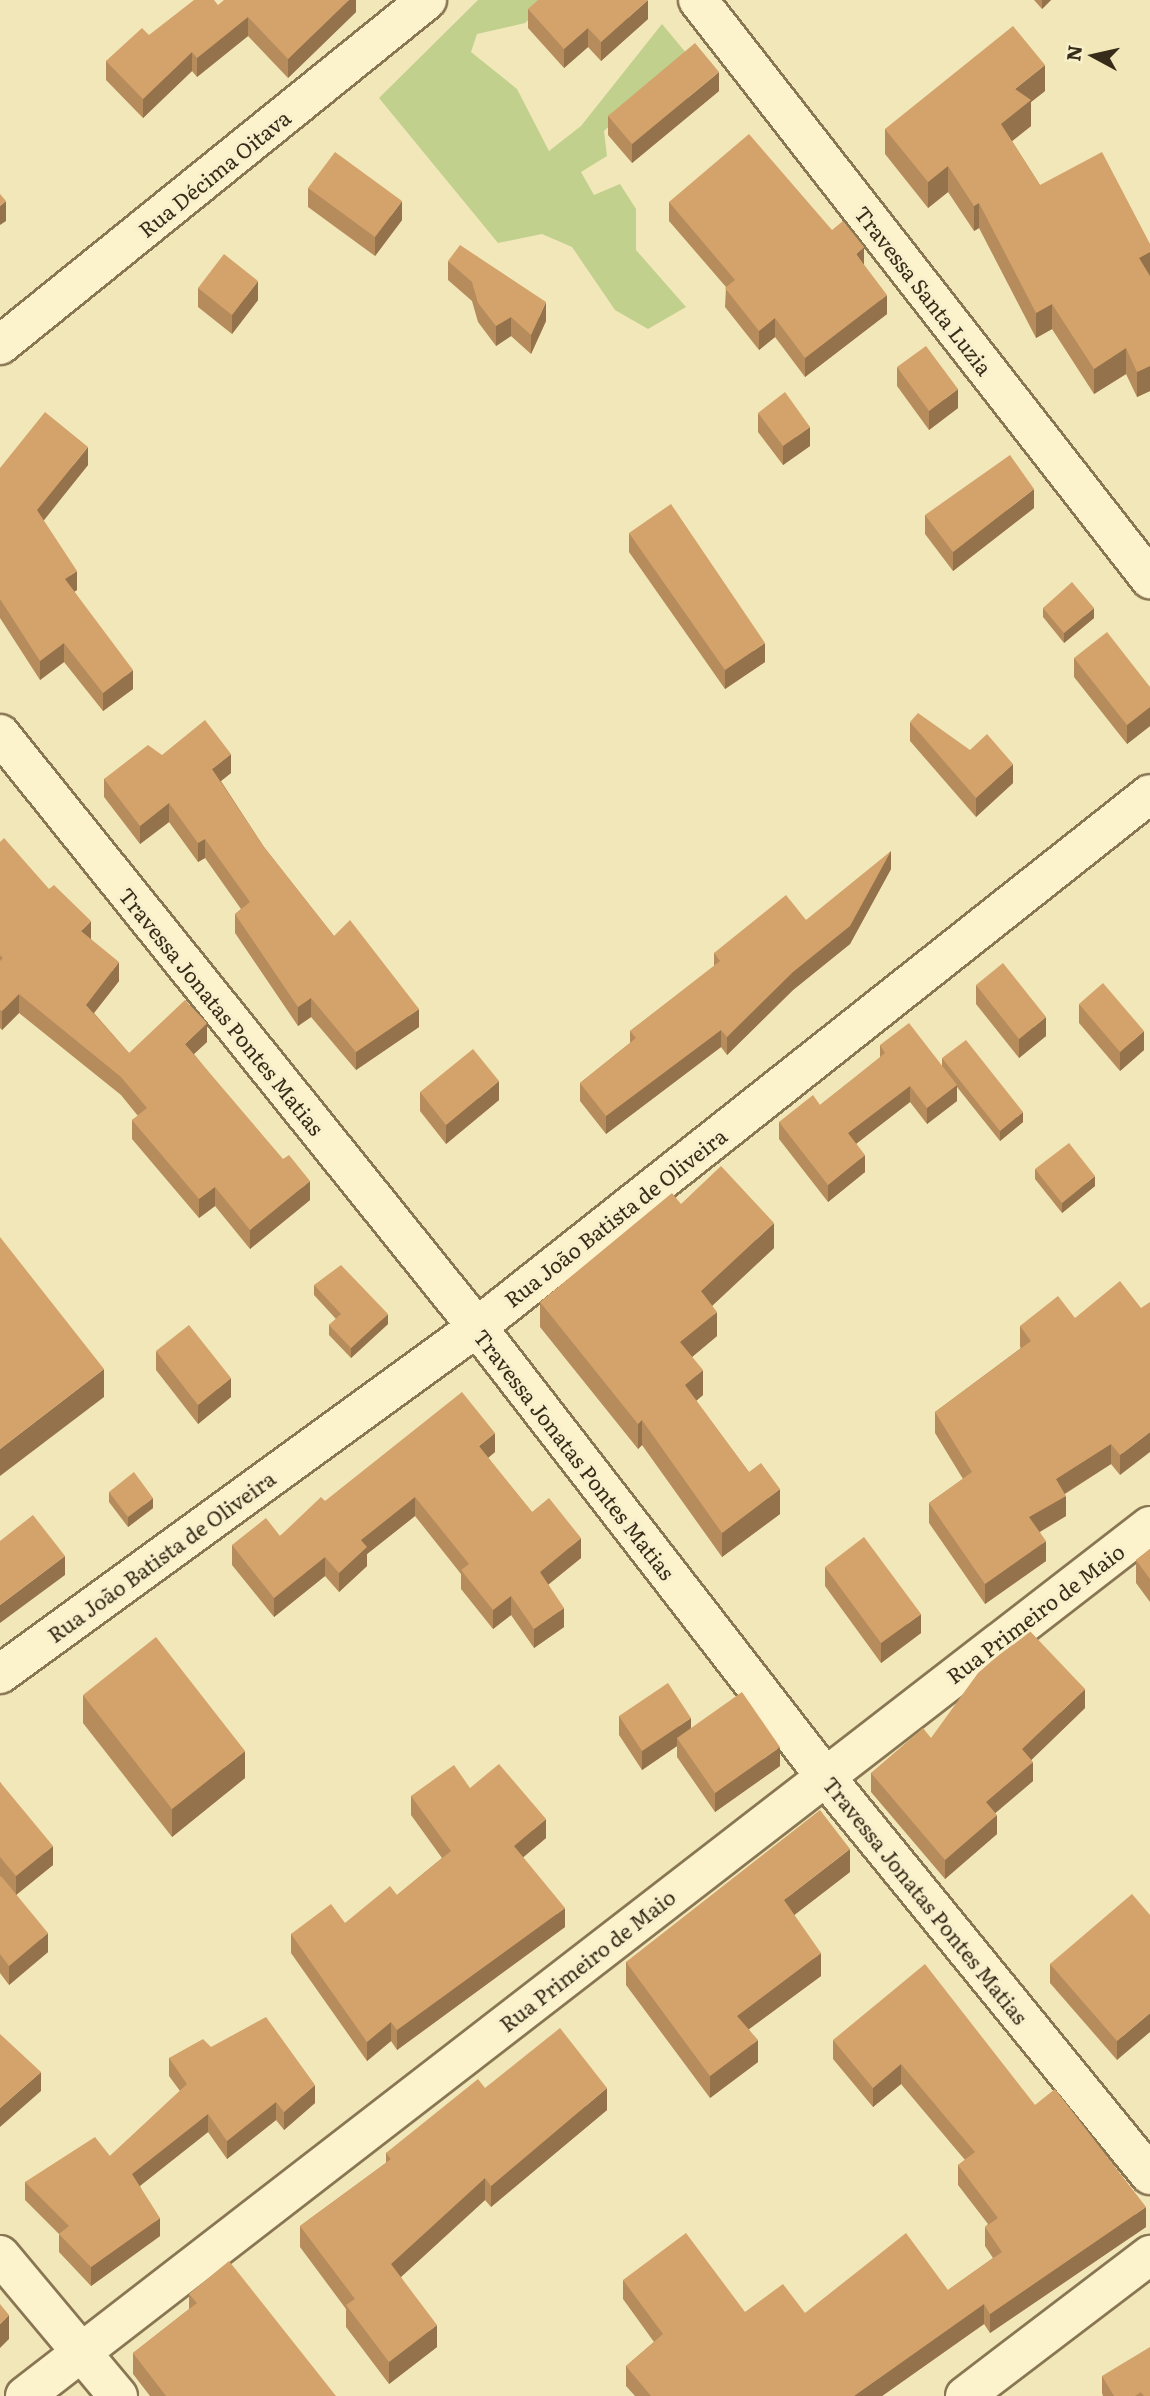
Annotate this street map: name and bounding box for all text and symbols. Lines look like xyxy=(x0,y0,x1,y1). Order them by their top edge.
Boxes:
north arrow xyxy=(1059,21,1129,91)
text: N xyxy=(1058,43,1088,63)
street label: Rua Décima Oitava xyxy=(133,104,295,242)
street label: Travessa Santa Luzia xyxy=(850,200,998,380)
street label: Travessa Jonatas Pontes Matias xyxy=(114,882,330,1140)
street label: Rua João Batista de Oliveira xyxy=(499,1122,731,1312)
street label: Travessa Jonatas Pontes Matias xyxy=(469,1324,681,1584)
street label: Rua João Batista de Oliveira xyxy=(42,1465,280,1647)
street label: Rua Primeiro de Maio xyxy=(941,1538,1129,1688)
street label: Travessa Jonatas Pontes Matias xyxy=(818,1771,1034,2029)
street label: Rua Primeiro de Maio xyxy=(494,1884,680,2036)

